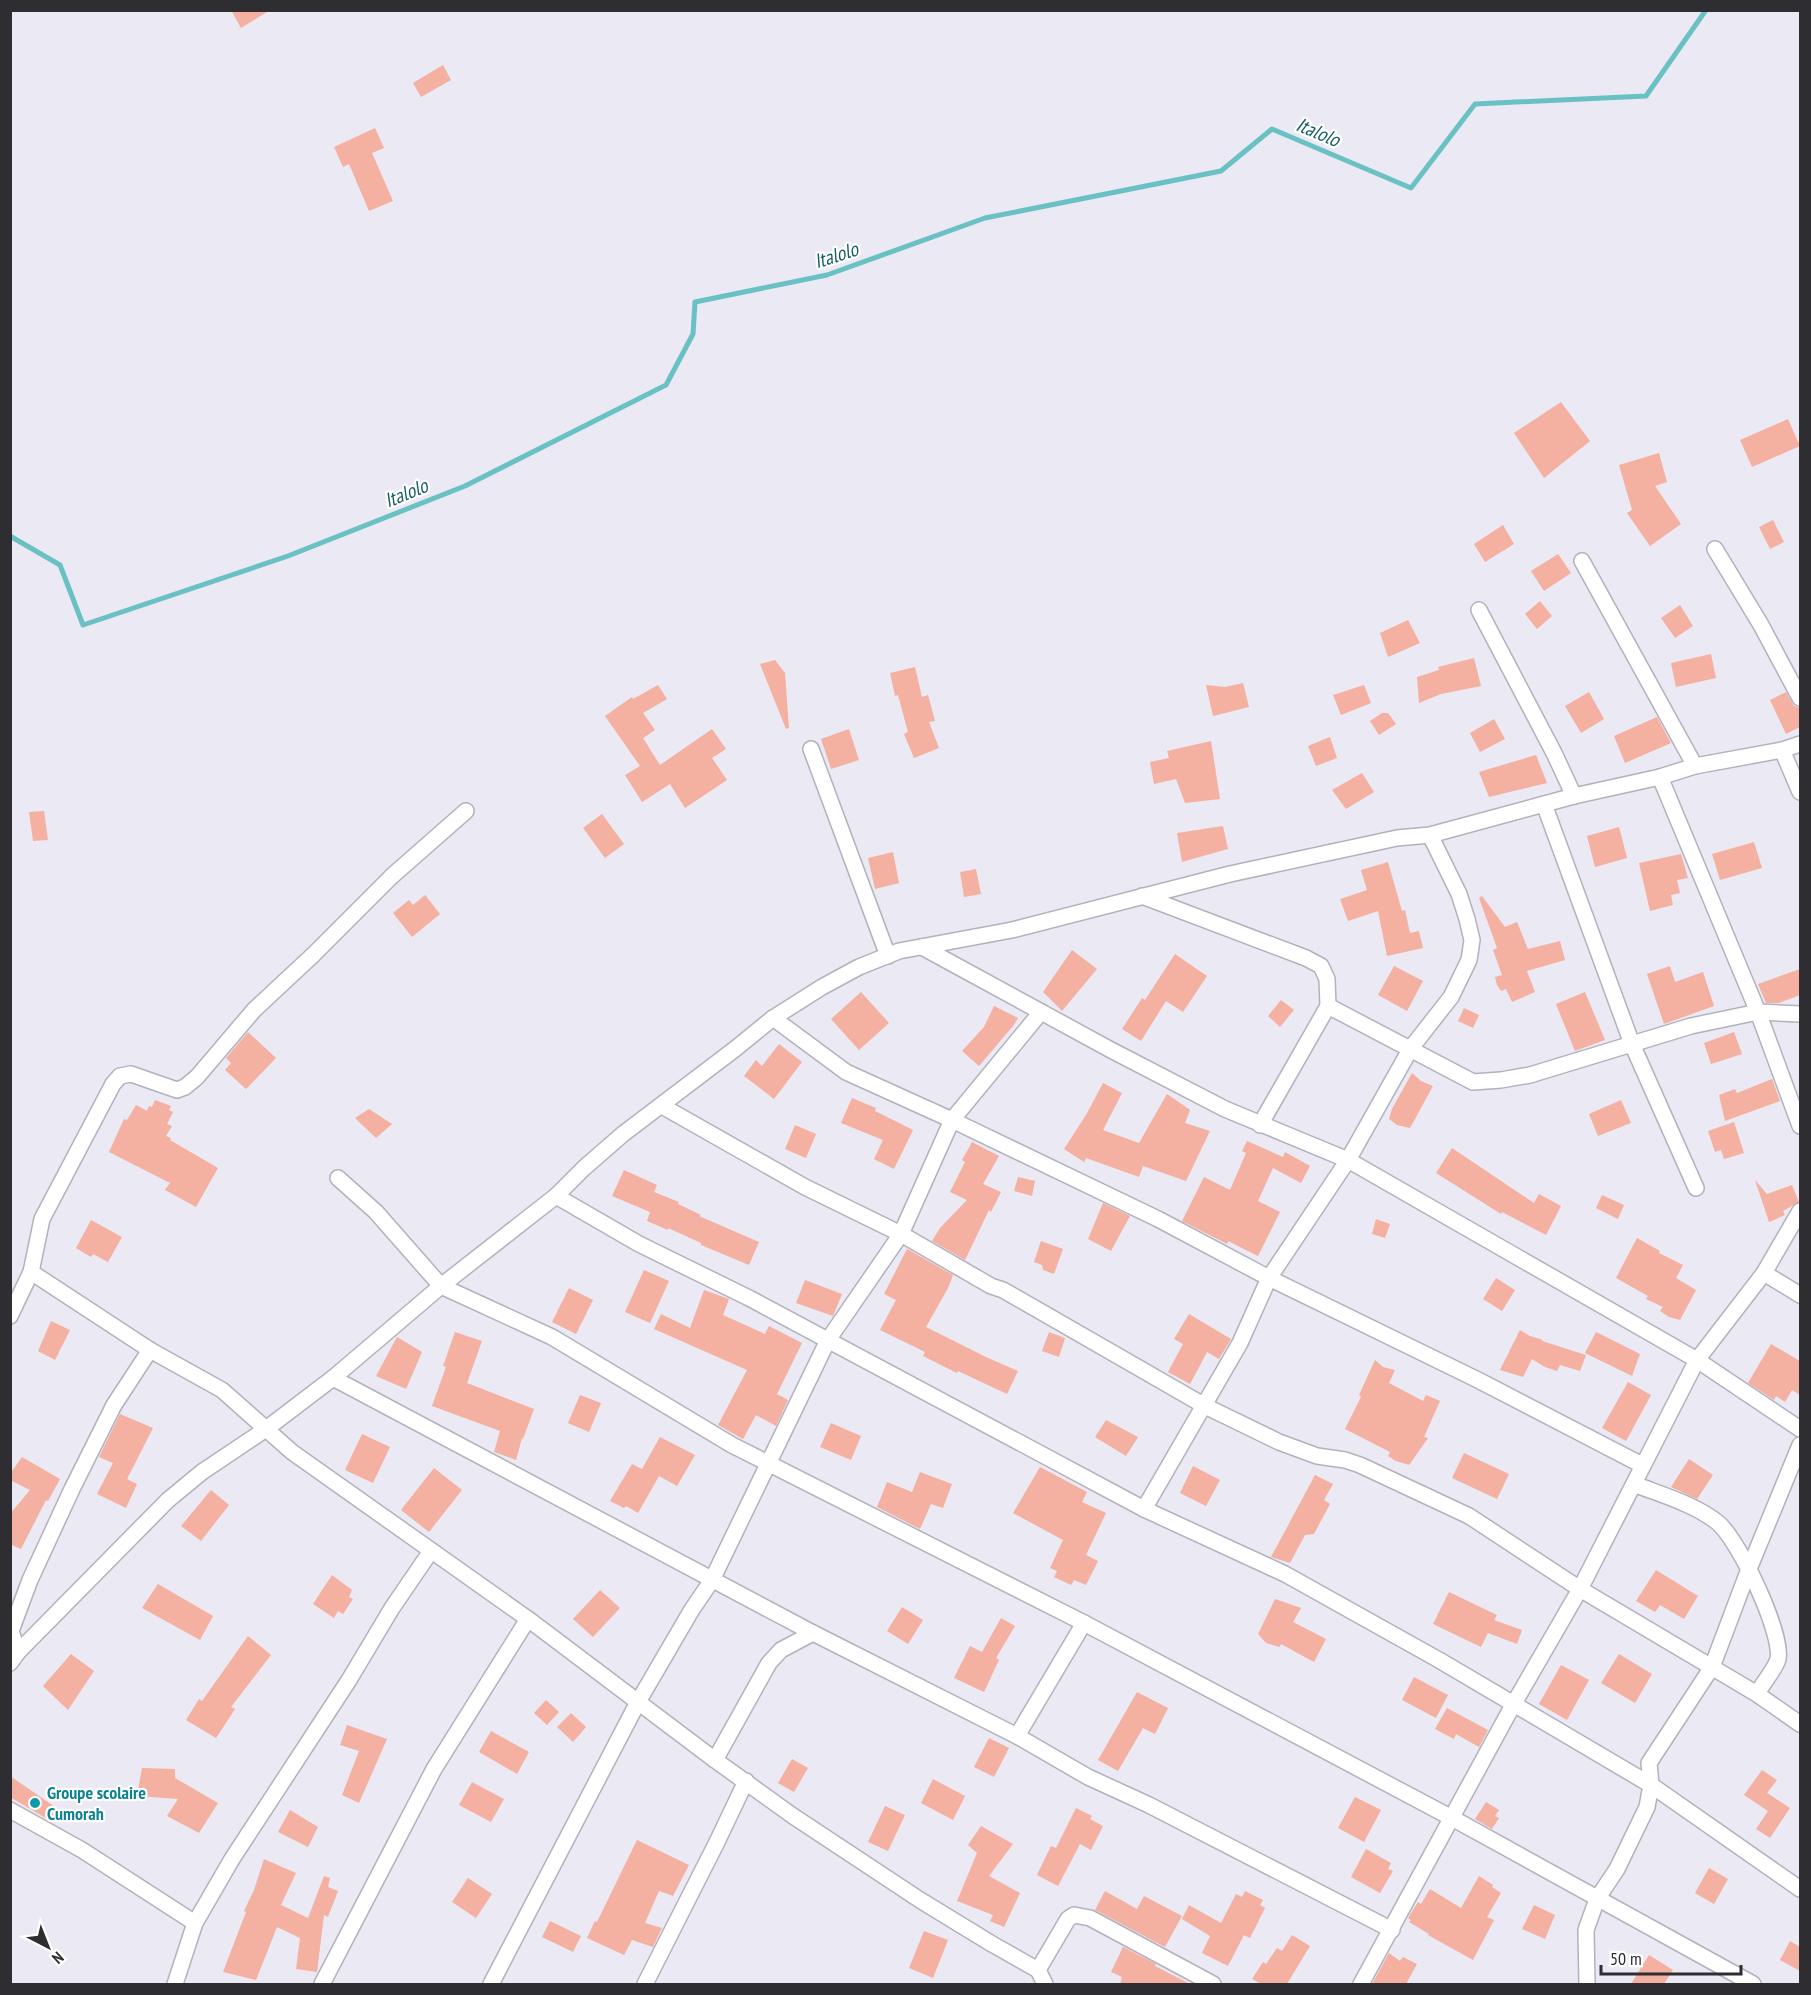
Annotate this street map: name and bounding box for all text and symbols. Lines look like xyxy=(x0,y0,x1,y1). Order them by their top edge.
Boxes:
water label: Italolo xyxy=(1292,111,1345,153)
water label: Italolo xyxy=(811,235,863,274)
water label: Italolo xyxy=(380,472,433,513)
place label: Groupe scolaire Cumorah xyxy=(47,1781,146,1825)
marker: Groupe scolaire Cumorah xyxy=(28,1796,42,1810)
north arrow xyxy=(18,1917,78,1977)
scale bar xyxy=(1601,1938,1740,1976)
text: 50 m xyxy=(1610,1947,1642,1970)
text: N xyxy=(48,1948,68,1968)

